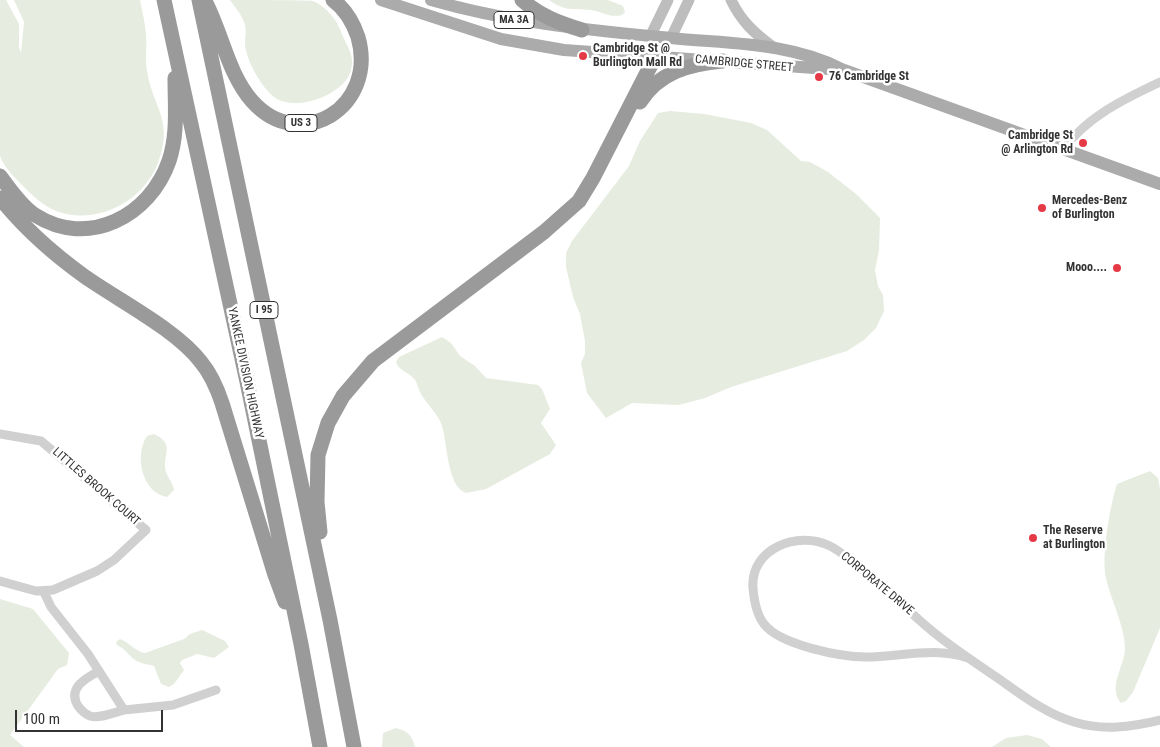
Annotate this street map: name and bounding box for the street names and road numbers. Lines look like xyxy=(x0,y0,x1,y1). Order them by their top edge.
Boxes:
road number: MA 3A xyxy=(494,12,534,28)
street label: CAMBRIDGE STREET xyxy=(694,53,794,75)
road number: US 3 xyxy=(285,115,317,132)
road number: I 95 xyxy=(250,302,278,318)
street label: YANKEE DIVISION HIGHWAY xyxy=(224,306,266,440)
street label: LITTLES BROOK COURT xyxy=(49,445,143,529)
street label: CORPORATE DRIVE xyxy=(838,549,916,619)

